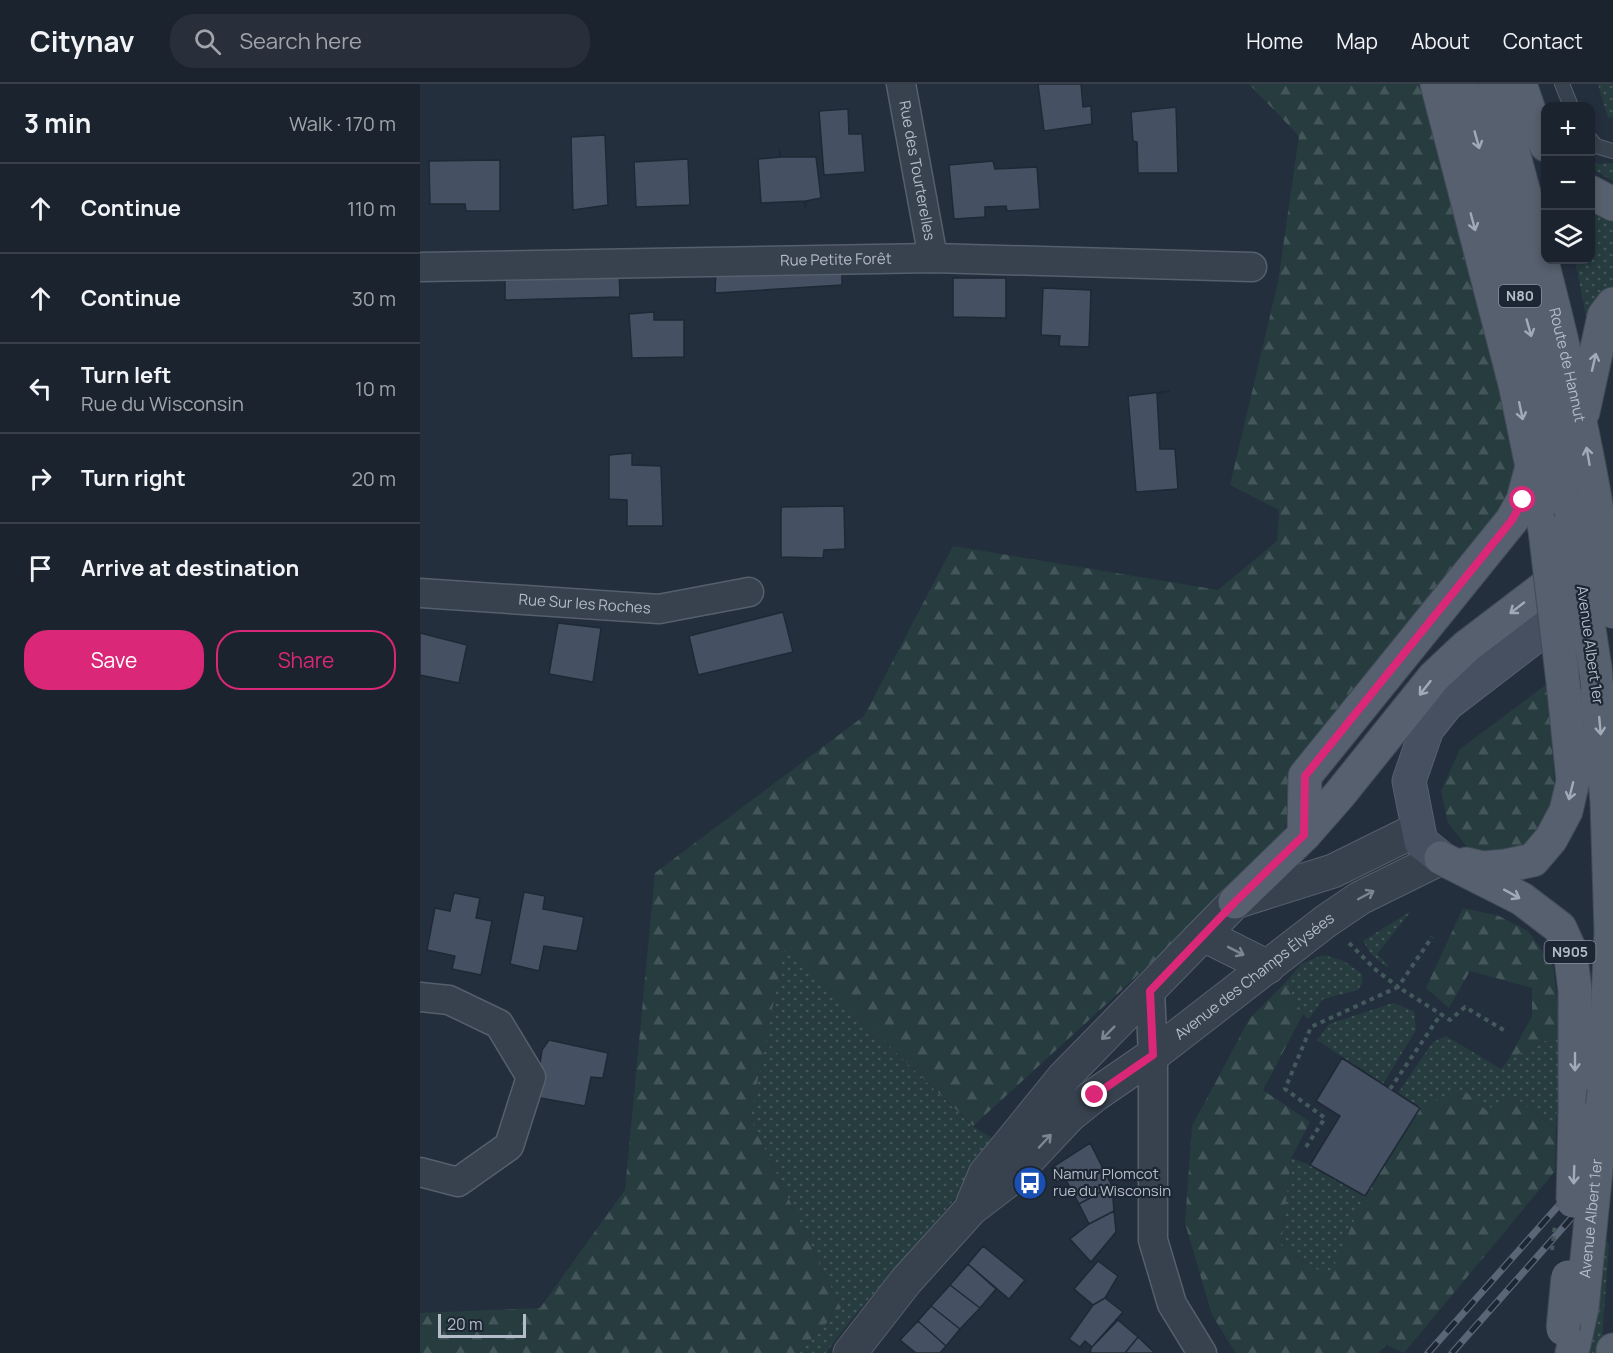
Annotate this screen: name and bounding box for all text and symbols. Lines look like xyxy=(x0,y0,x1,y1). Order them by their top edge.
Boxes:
search box xyxy=(170,14,590,68)
text: Citynav xyxy=(30,22,134,60)
icon: search xyxy=(191,25,224,58)
text: Search here xyxy=(239,26,362,56)
text: Home xyxy=(1246,27,1303,55)
text: Map xyxy=(1336,27,1378,55)
text: About xyxy=(1411,27,1470,55)
text: Contact xyxy=(1503,27,1583,55)
street label: Rue des Tourterelles xyxy=(894,99,941,242)
map controls xyxy=(1541,102,1595,264)
button: + xyxy=(1541,102,1595,156)
text: 3 min xyxy=(24,105,91,141)
text: Walk · 170 m xyxy=(289,110,396,137)
one-way arrow xyxy=(1472,130,1483,149)
button: − xyxy=(1541,156,1595,210)
icon: ahead xyxy=(24,192,57,225)
text: Continue xyxy=(81,193,181,223)
text: 110 m xyxy=(347,195,396,222)
button: layers xyxy=(1541,210,1595,264)
one-way arrow xyxy=(1468,212,1480,231)
street label: Rue Petite Forêt xyxy=(780,248,892,271)
icon: ahead xyxy=(24,282,57,315)
text: Continue xyxy=(81,283,181,313)
text: 30 m xyxy=(352,285,396,312)
road number: N80 xyxy=(1499,285,1541,307)
street label: Route de Hannut xyxy=(1544,305,1591,424)
one-way arrow xyxy=(1524,318,1535,337)
one-way arrow xyxy=(1589,353,1600,372)
text: Turn left xyxy=(81,360,171,390)
icon: left xyxy=(24,372,57,405)
text: 10 m xyxy=(355,375,396,402)
text: Rue du Wisconsin xyxy=(81,390,244,417)
one-way arrow xyxy=(1516,401,1527,420)
one-way arrow xyxy=(1582,447,1593,466)
icon: right xyxy=(24,462,57,495)
text: Turn right xyxy=(81,463,186,493)
text: 20 m xyxy=(351,465,396,492)
route start xyxy=(1509,486,1535,512)
icon: arrive xyxy=(24,552,57,585)
text: Arrive at destination xyxy=(81,553,299,583)
street label: Avenue Albert 1er xyxy=(1572,584,1609,706)
street label: Rue Sur les Roches xyxy=(518,589,651,618)
one-way arrow xyxy=(1509,602,1525,615)
button: Save xyxy=(24,630,204,690)
button: Share xyxy=(216,630,396,690)
one-way arrow xyxy=(1418,680,1431,696)
one-way arrow xyxy=(1595,716,1606,736)
one-way arrow xyxy=(1565,781,1576,800)
one-way arrow xyxy=(1503,888,1520,900)
one-way arrow xyxy=(1357,889,1374,901)
street label: Avenue des Champs Élysées xyxy=(1170,907,1338,1045)
road number: N905 xyxy=(1544,941,1596,963)
one-way arrow xyxy=(1227,945,1245,957)
one-way arrow xyxy=(1101,1025,1116,1040)
one-way arrow xyxy=(1569,1051,1581,1071)
route end xyxy=(1081,1081,1107,1107)
one-way arrow xyxy=(1038,1134,1053,1149)
street label: Avenue Albert 1er xyxy=(1574,1157,1607,1279)
place label: Namur Plomcot rue du Wisconsin xyxy=(1053,1163,1171,1201)
one-way arrow xyxy=(1568,1164,1579,1184)
bus stop icon: Namur Plomcot rue du Wisconsin xyxy=(1012,1165,1048,1201)
scale bar xyxy=(438,1311,526,1338)
text: 20 m xyxy=(447,1313,483,1335)

